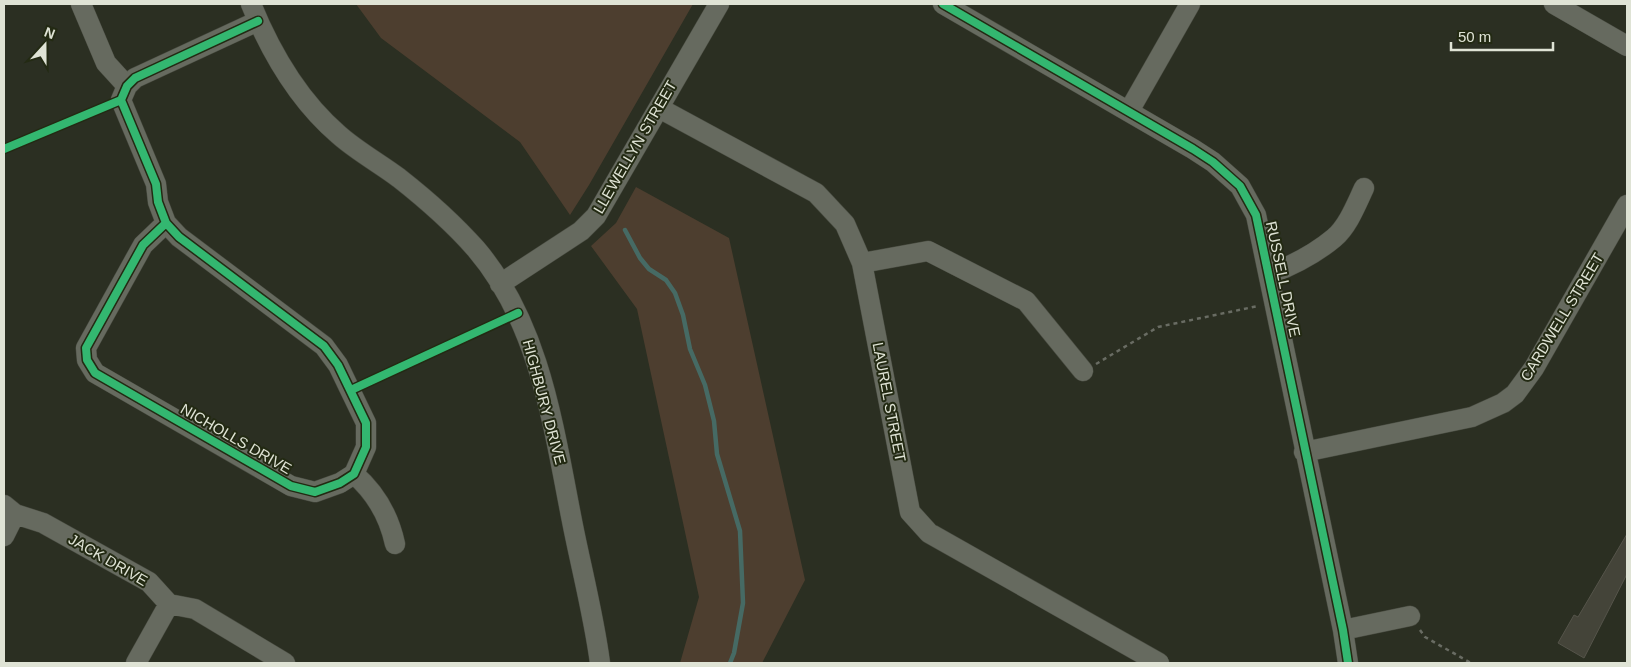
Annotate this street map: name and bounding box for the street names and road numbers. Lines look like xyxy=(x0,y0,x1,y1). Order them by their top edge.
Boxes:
street label: LLEWELLYN STREET xyxy=(590,77,680,216)
street label: RUSSELL DRIVE xyxy=(1263,220,1304,338)
street label: CARDWELL STREET xyxy=(1517,250,1606,384)
street label: HIGHBURY DRIVE xyxy=(520,338,569,466)
street label: LAUREL STREET xyxy=(870,341,909,463)
street label: NICHOLLS DRIVE xyxy=(178,400,295,477)
street label: JACK DRIVE xyxy=(66,530,151,589)

